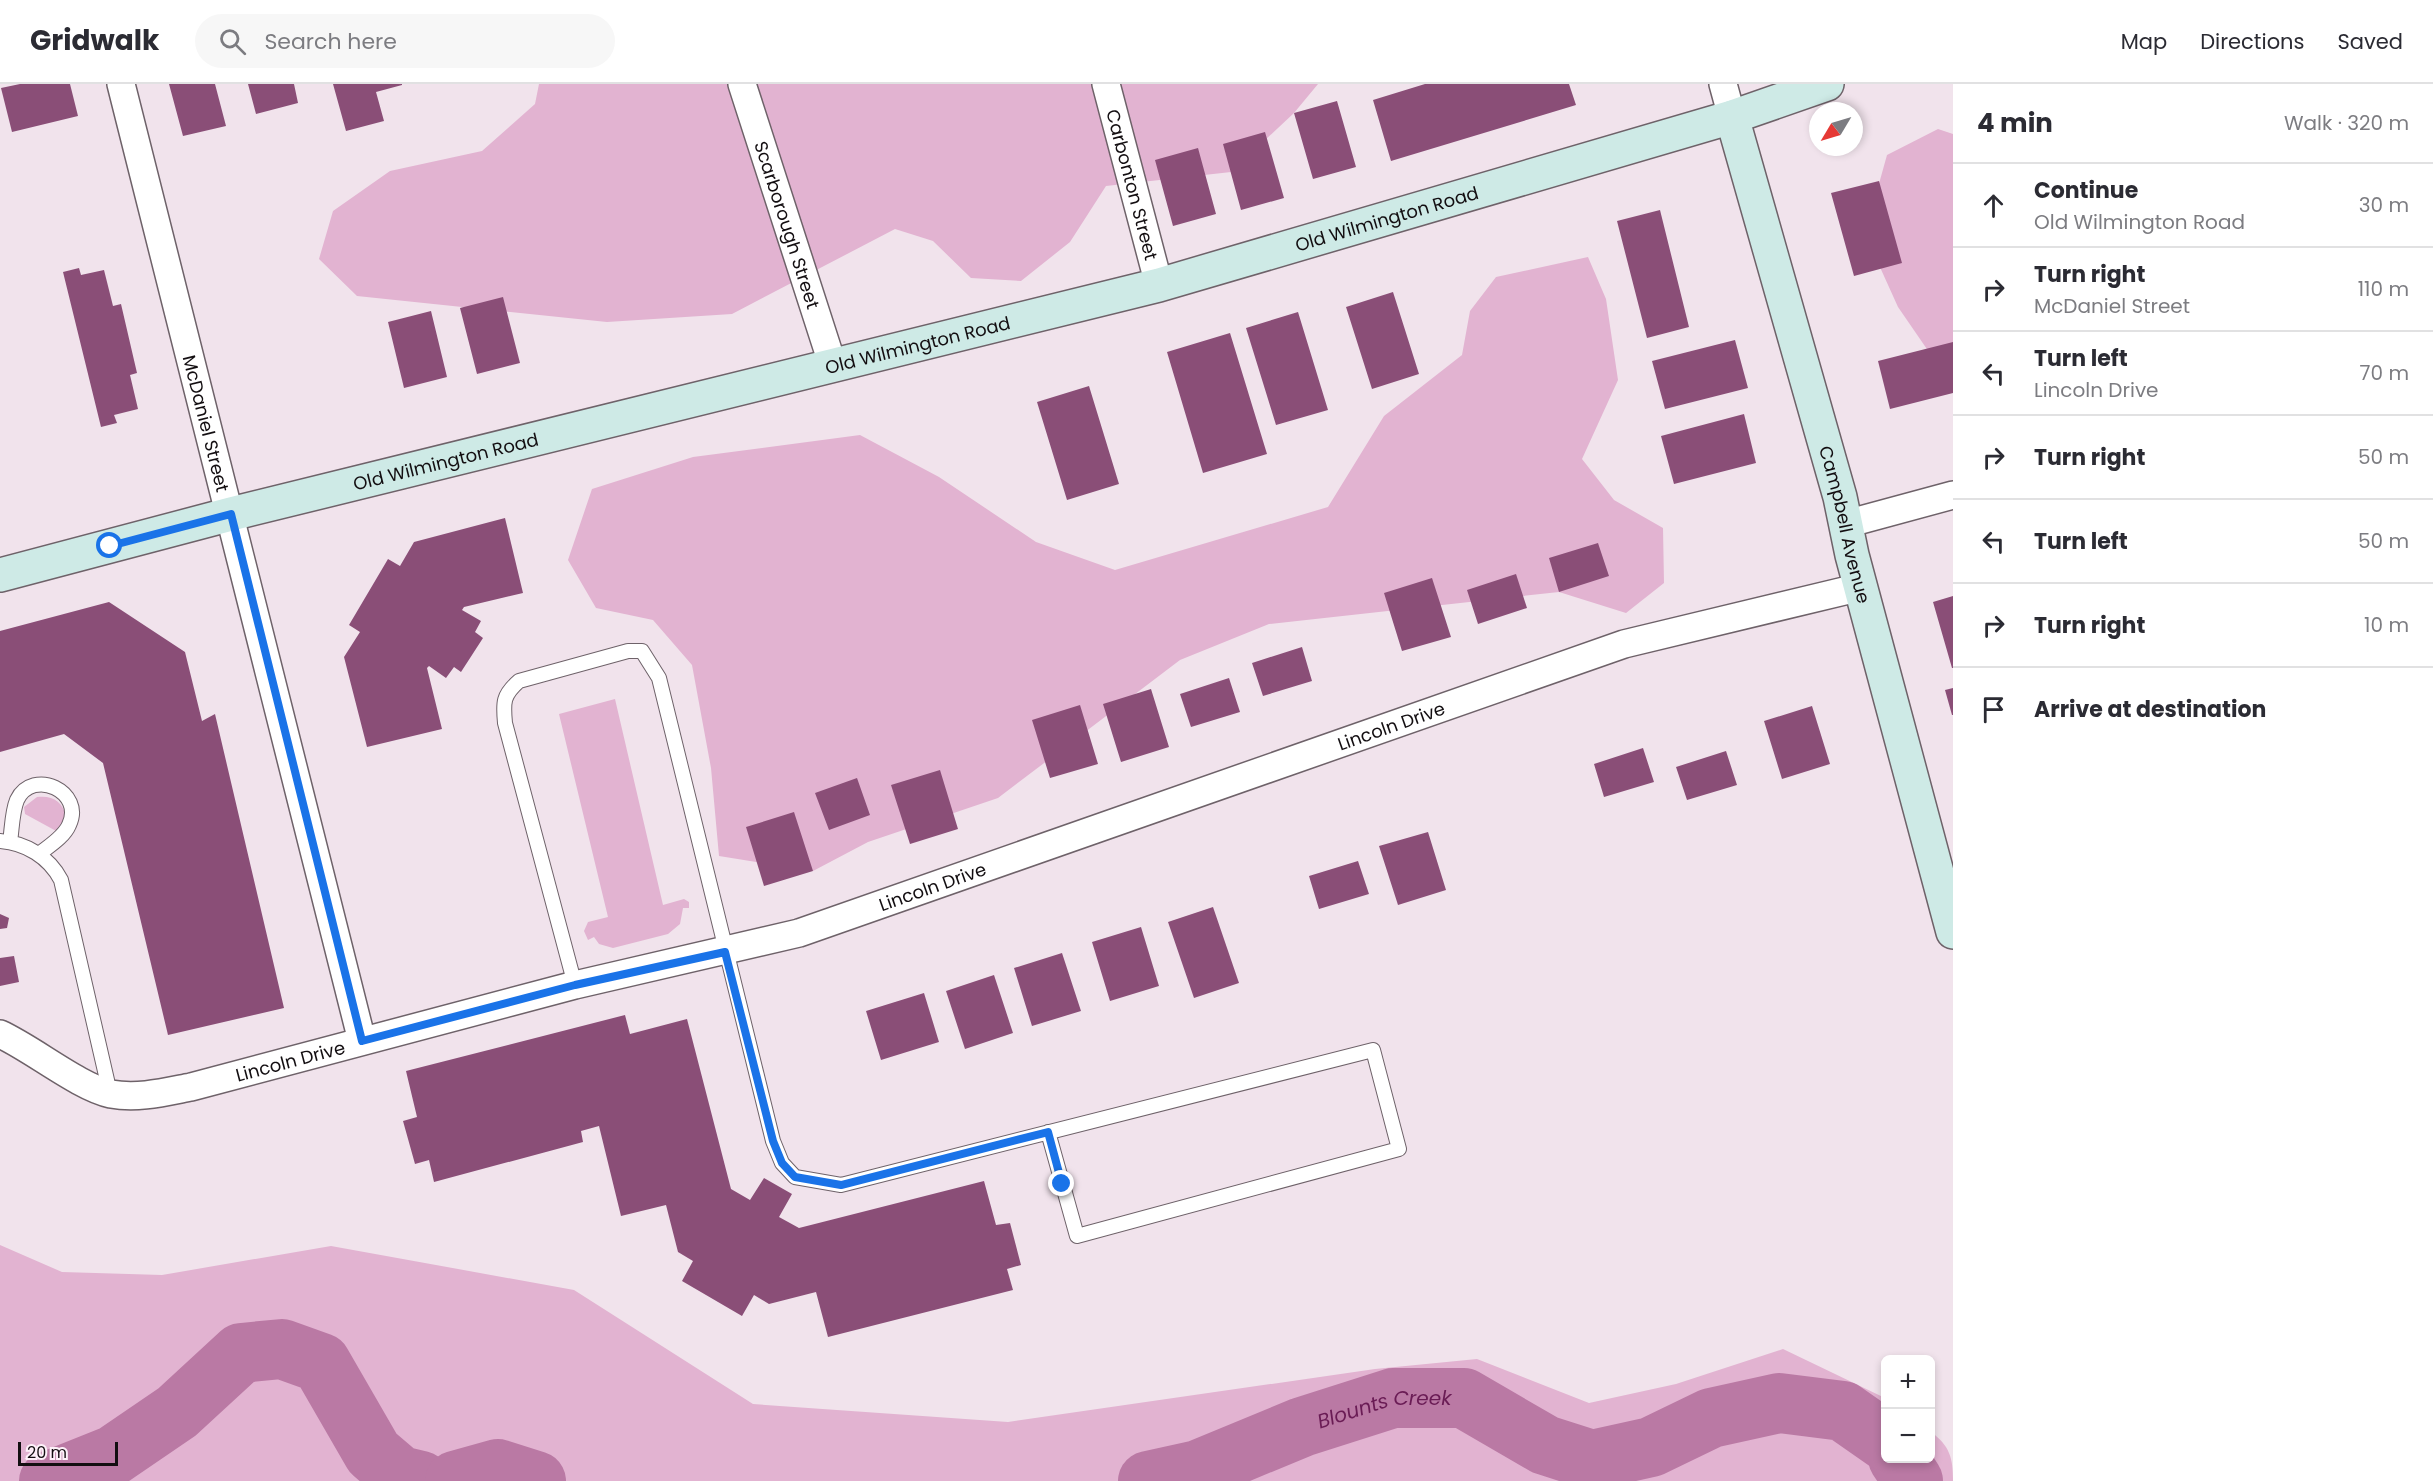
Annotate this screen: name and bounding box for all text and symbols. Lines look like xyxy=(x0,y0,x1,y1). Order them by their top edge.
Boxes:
search box xyxy=(195,14,615,68)
text: Gridwalk xyxy=(30,21,159,60)
icon: search xyxy=(216,25,249,58)
text: Search here xyxy=(264,26,397,57)
text: Map xyxy=(2121,27,2167,56)
text: Directions xyxy=(2200,27,2304,56)
text: Saved xyxy=(2337,27,2403,56)
north arrow xyxy=(1809,102,1863,156)
text: 4 min xyxy=(1977,105,2053,141)
street label: Carbonton Street xyxy=(1101,106,1164,263)
text: Walk · 320 m xyxy=(2284,109,2409,137)
street label: Scarborough Street xyxy=(749,138,826,312)
text: Continue xyxy=(2034,175,2138,206)
street label: Old Wilmington Road xyxy=(1292,180,1481,257)
icon: ahead xyxy=(1977,189,2010,222)
text: 30 m xyxy=(2359,191,2409,219)
text: Old Wilmington Road xyxy=(2034,208,2245,236)
text: Turn right xyxy=(2034,259,2145,290)
icon: right xyxy=(1977,273,2010,306)
text: 110 m xyxy=(2358,275,2409,303)
text: McDaniel Street xyxy=(2034,292,2190,320)
street label: Old Wilmington Road xyxy=(822,310,1013,379)
text: Turn left xyxy=(2034,343,2128,374)
street label: McDaniel Street xyxy=(177,352,236,495)
icon: left xyxy=(1977,357,2010,390)
text: 70 m xyxy=(2360,359,2409,387)
text: Lincoln Drive xyxy=(2034,376,2159,404)
street label: Old Wilmington Road xyxy=(350,426,541,496)
icon: right xyxy=(1977,441,2010,474)
text: Turn right xyxy=(2034,442,2145,473)
street label: Campbell Avenue xyxy=(1814,443,1877,606)
text: 50 m xyxy=(2358,443,2409,471)
icon: left xyxy=(1977,525,2010,558)
text: Turn left xyxy=(2034,526,2128,557)
text: 50 m xyxy=(2358,527,2409,555)
route start xyxy=(96,532,122,558)
icon: right xyxy=(1977,609,2010,642)
text: Turn right xyxy=(2034,610,2145,641)
text: 10 m xyxy=(2364,611,2409,639)
icon: arrive xyxy=(1977,693,2010,726)
text: Arrive at destination xyxy=(2034,694,2266,725)
street label: Lincoln Drive xyxy=(1334,695,1448,756)
street label: Lincoln Drive xyxy=(875,856,989,917)
street label: Lincoln Drive xyxy=(233,1034,348,1087)
route end xyxy=(1048,1170,1074,1196)
map controls xyxy=(1881,1355,1935,1463)
button: + xyxy=(1881,1355,1935,1409)
water label: Blounts Creek xyxy=(1314,1384,1453,1435)
button: − xyxy=(1881,1409,1935,1463)
scale bar xyxy=(18,1439,118,1466)
text: 20 m xyxy=(27,1441,67,1464)

